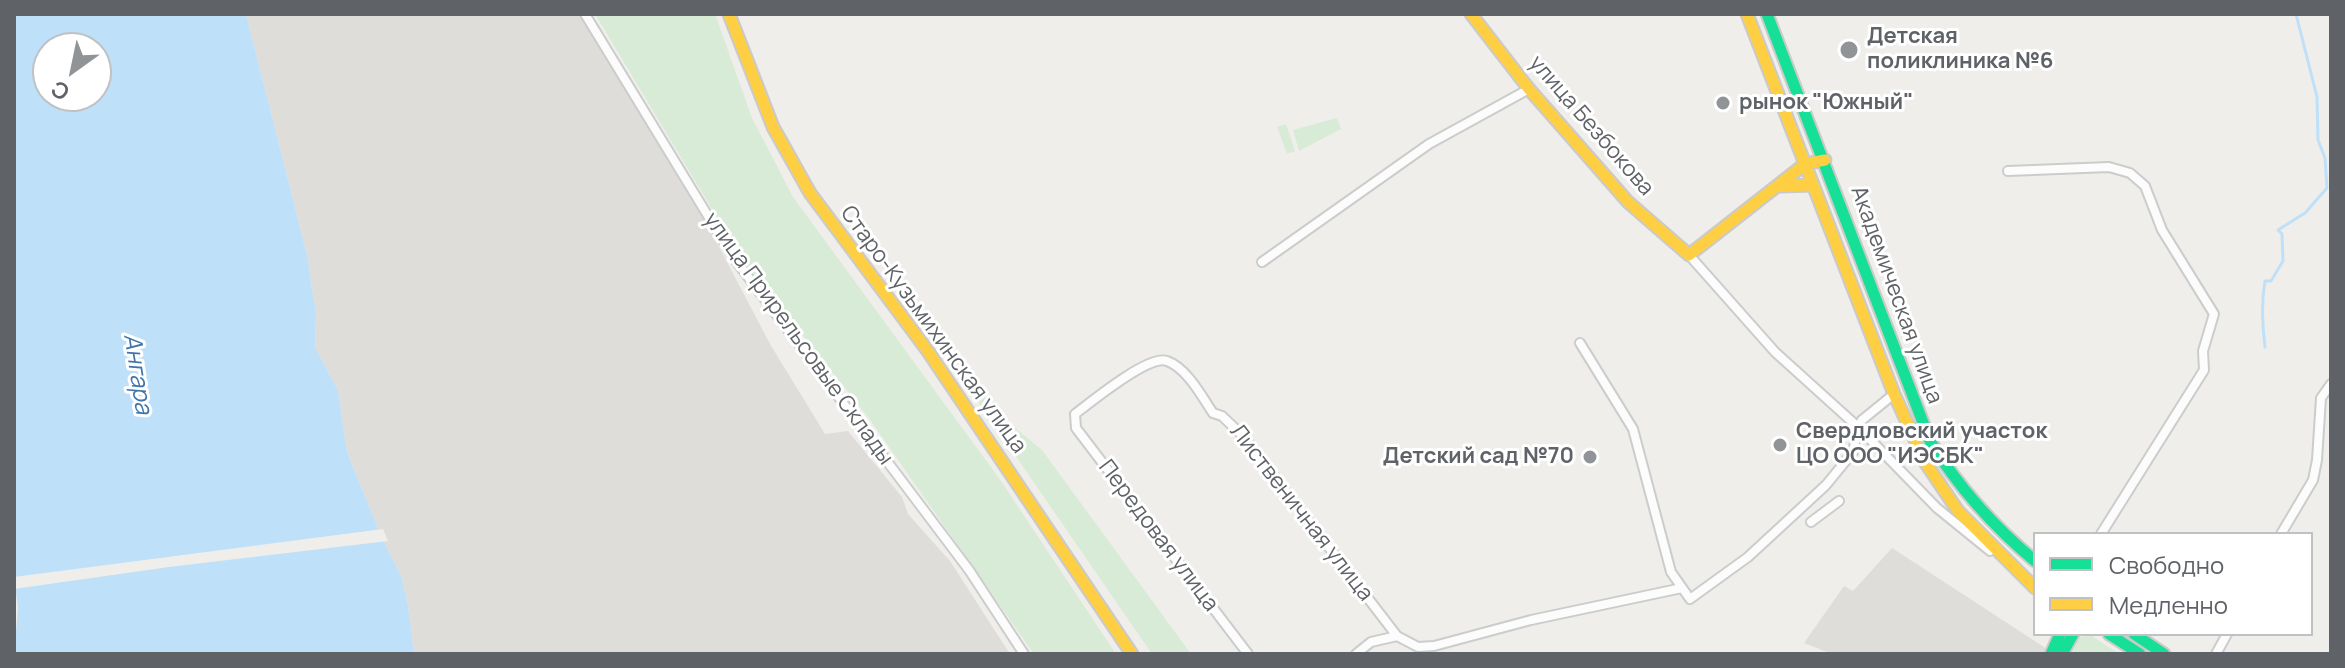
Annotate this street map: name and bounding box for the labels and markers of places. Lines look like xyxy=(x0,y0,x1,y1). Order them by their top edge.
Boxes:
place label: Детская поликлиника №6 xyxy=(1867,24,2054,76)
marker: Детская поликлиника №6 xyxy=(1838,39,1860,61)
place label: рынок "Южный" xyxy=(1739,90,1913,116)
marker: рынок "Южный" xyxy=(1714,94,1732,112)
place label: Свердловский участок ЦО ООО "ИЭСБК" xyxy=(1796,419,2047,470)
marker: Свердловский участок ЦО ООО "ИЭСБК" xyxy=(1771,436,1789,454)
place label: Детский сад №70 xyxy=(1383,444,1574,470)
marker: Детский сад №70 xyxy=(1581,448,1599,466)

